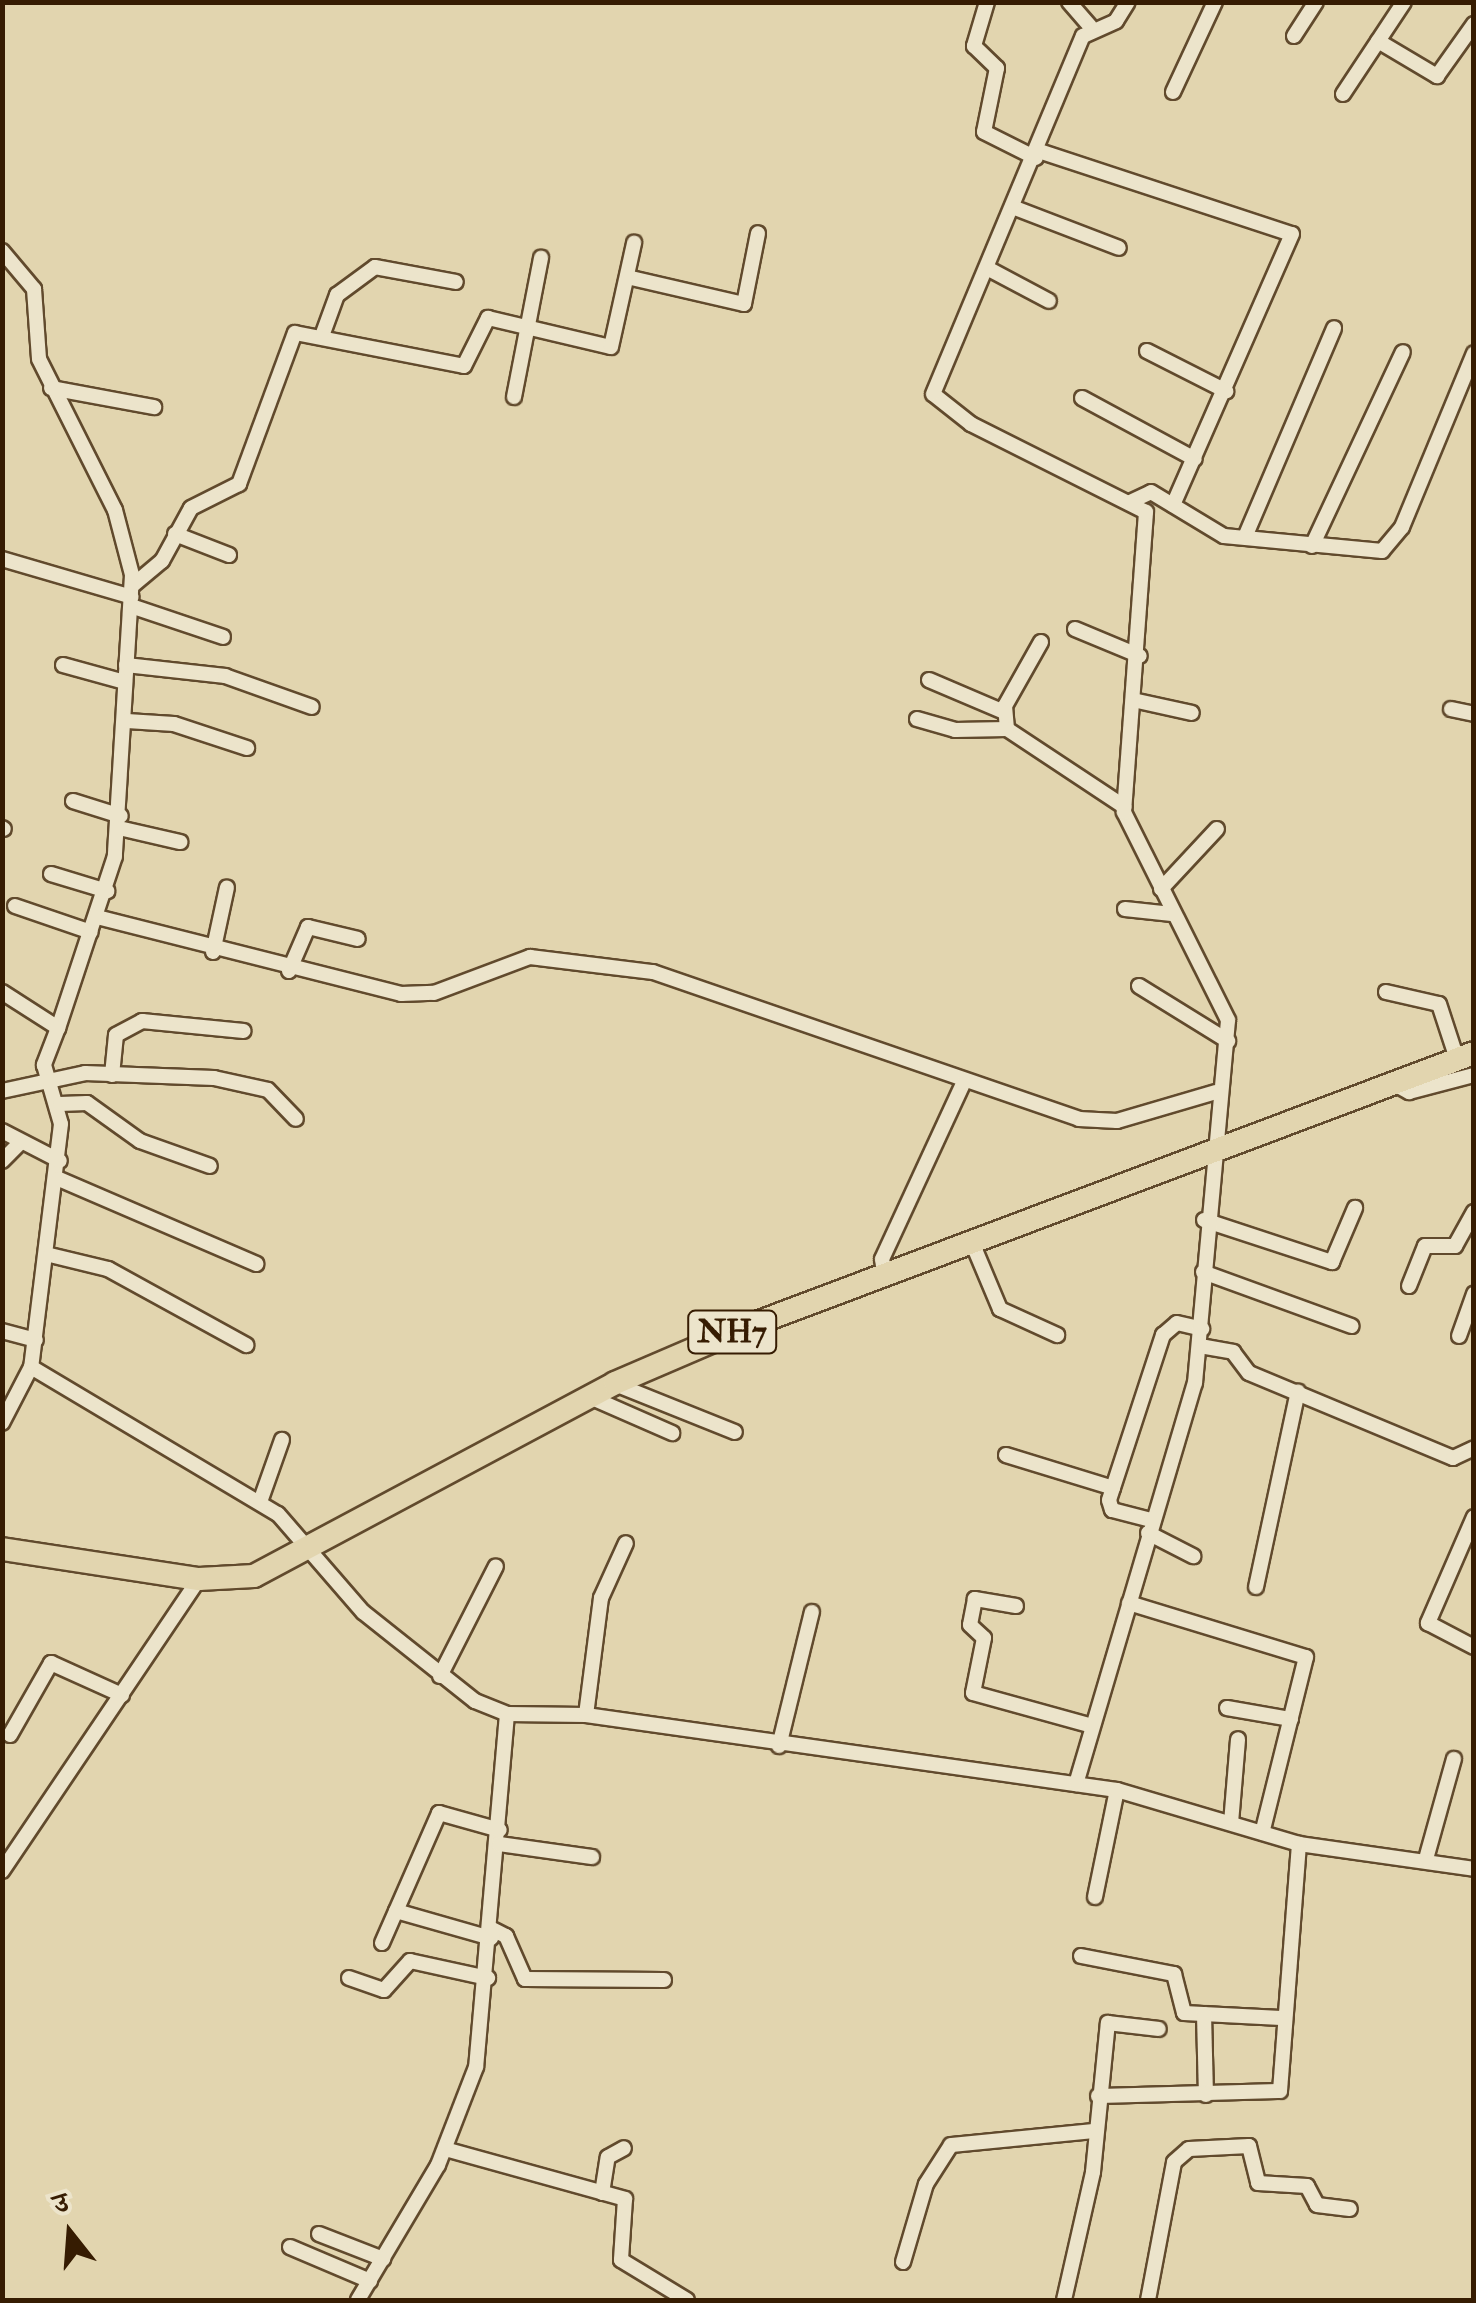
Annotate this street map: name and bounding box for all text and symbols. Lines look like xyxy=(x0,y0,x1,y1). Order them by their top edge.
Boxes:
road number: NH7 xyxy=(687,1305,777,1359)
north arrow xyxy=(20,2183,120,2283)
text: उ xyxy=(49,2185,73,2223)

